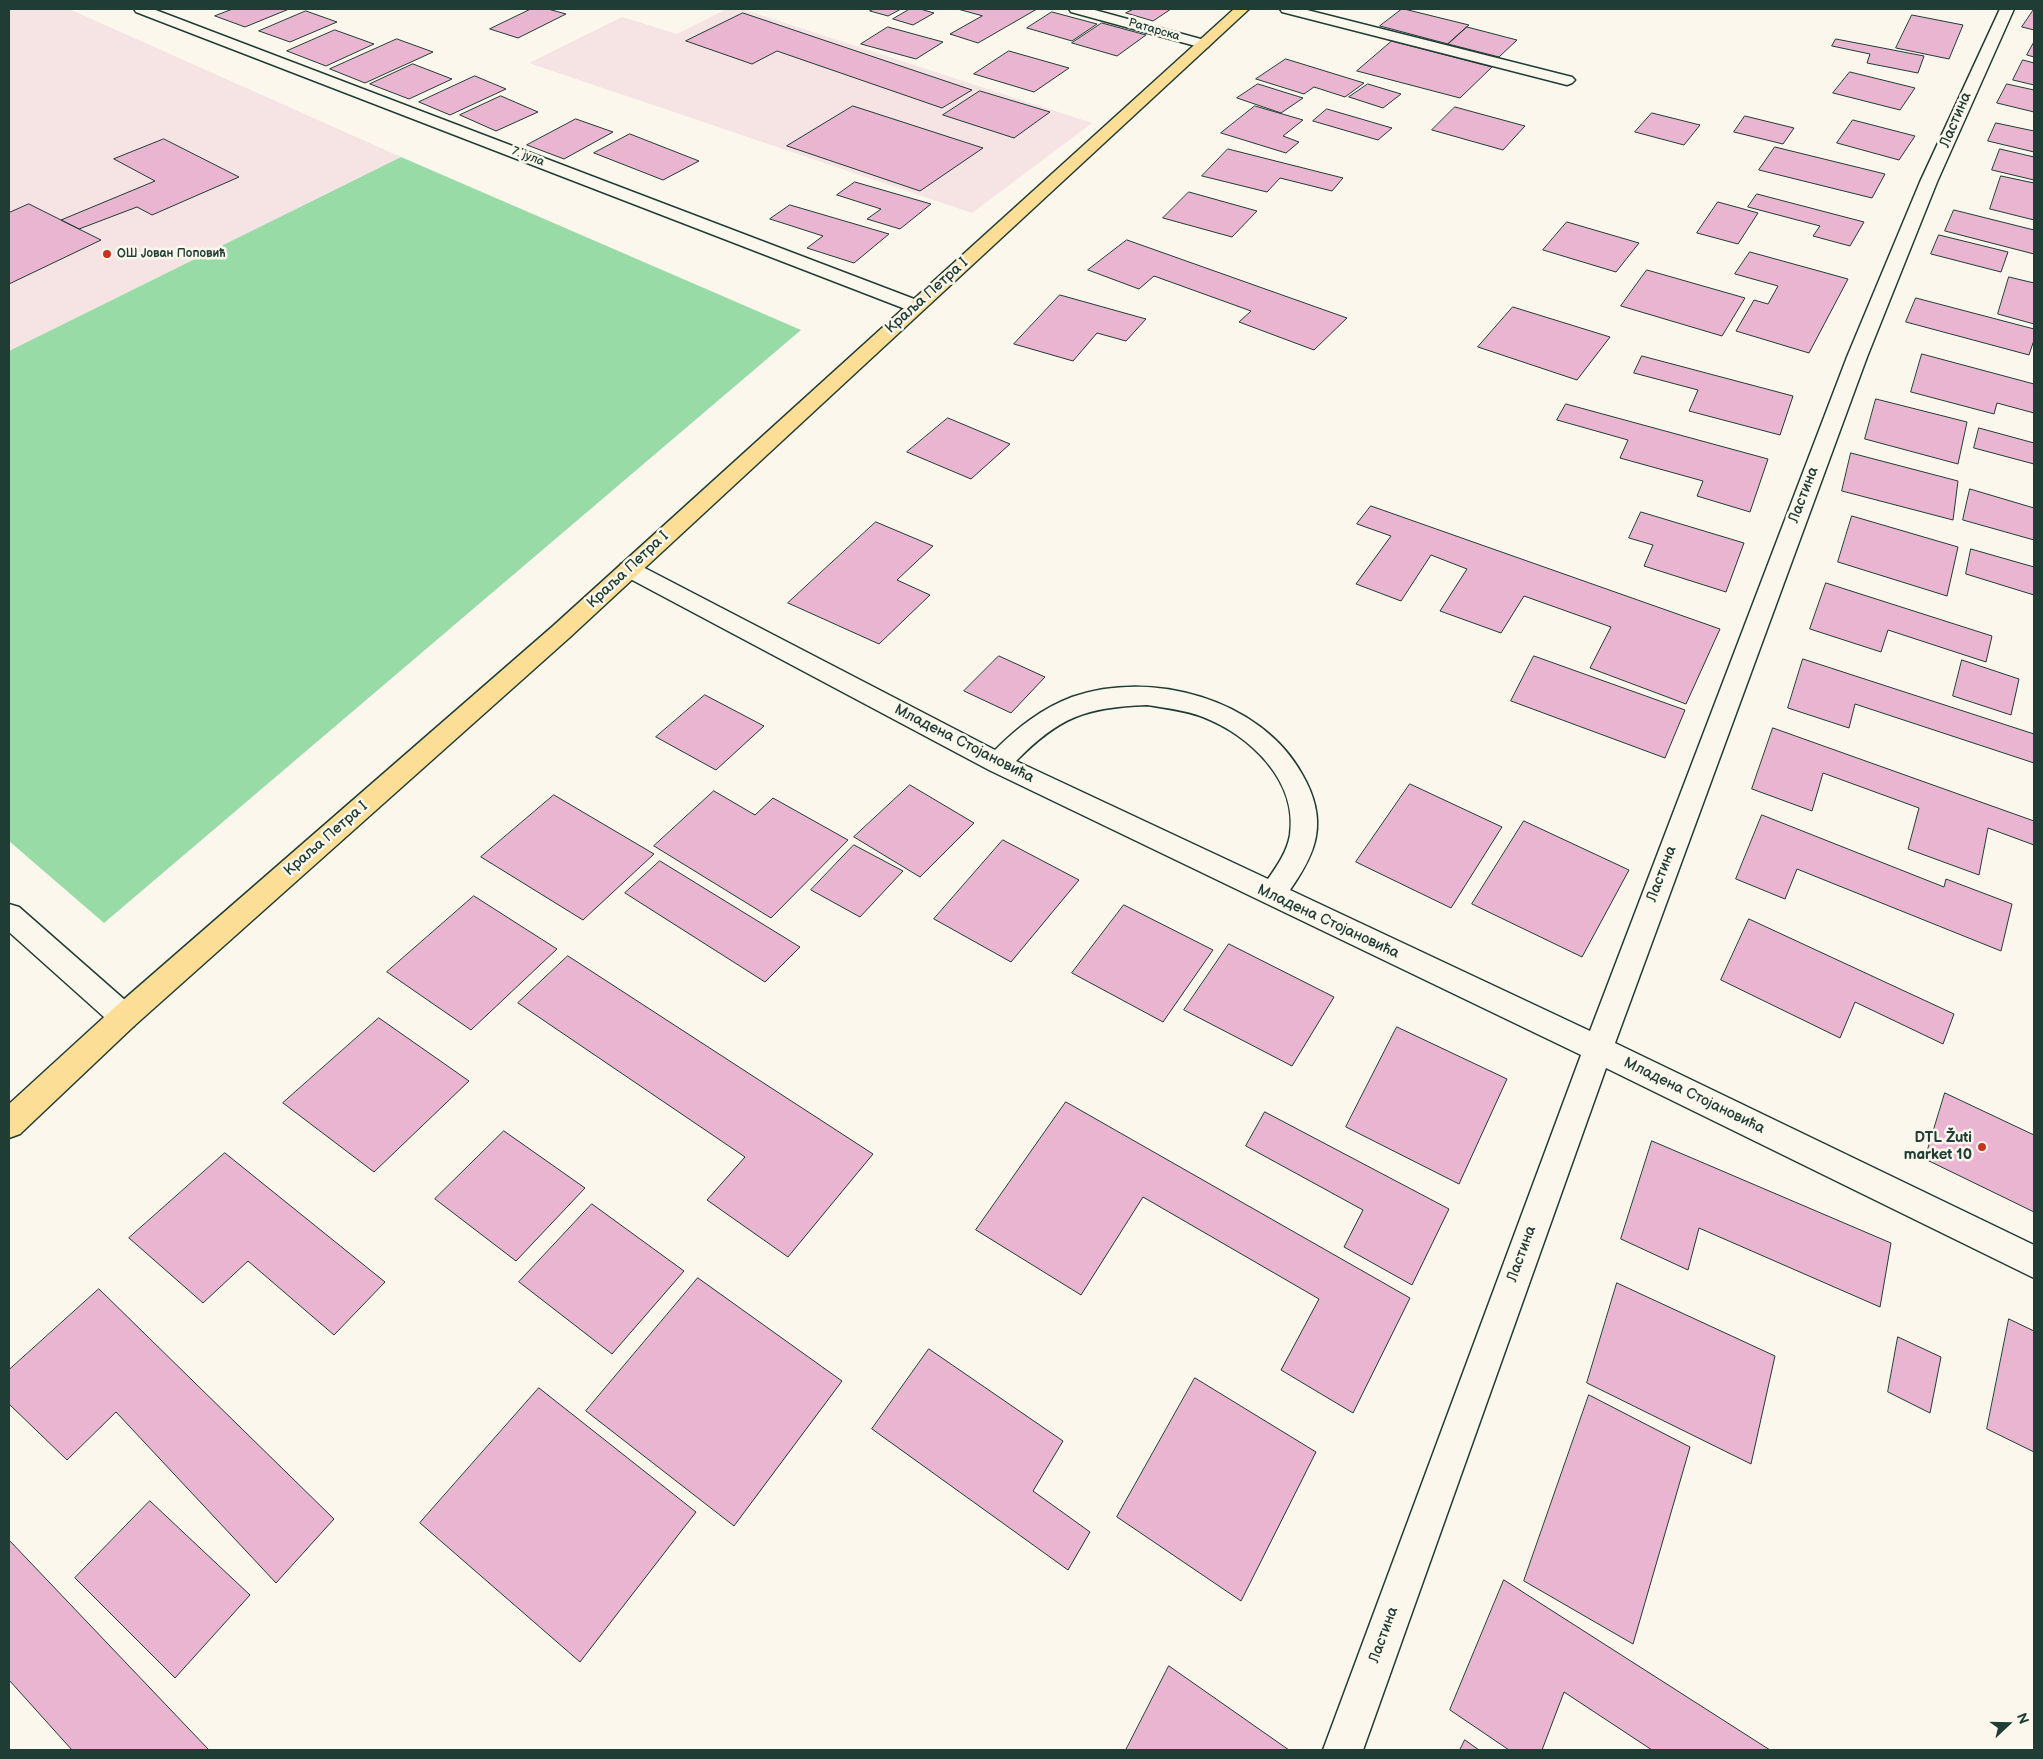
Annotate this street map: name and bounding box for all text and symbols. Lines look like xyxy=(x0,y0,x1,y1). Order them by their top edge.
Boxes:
street label: Ратарска xyxy=(1127,16,1181,44)
street label: Ластина xyxy=(1936,90,1976,150)
street label: 7. јула xyxy=(510,144,546,170)
place label: ОШ Јован Поповић xyxy=(117,247,226,261)
marker: ОШ Јован Поповић xyxy=(101,248,113,260)
street label: Краља Петра I xyxy=(882,254,972,338)
street label: Ластина xyxy=(1785,464,1823,526)
street label: Краља Петра I xyxy=(584,528,672,612)
street label: Младена Стојановића xyxy=(891,701,1037,787)
street label: Краља Петра I xyxy=(281,798,371,880)
street label: Ластина xyxy=(1643,843,1681,905)
street label: Младена Стојановића xyxy=(1254,881,1402,963)
street label: Младена Стојановића xyxy=(1621,1054,1767,1138)
place label: DTL Žuti market 10 xyxy=(1904,1129,1972,1164)
marker: DTL Žuti market 10 xyxy=(1976,1141,1988,1153)
street label: Ластина xyxy=(1504,1223,1540,1285)
street label: Ластина xyxy=(1366,1604,1402,1666)
north arrow xyxy=(1983,1699,2033,1749)
text: N xyxy=(2013,1710,2032,1726)

